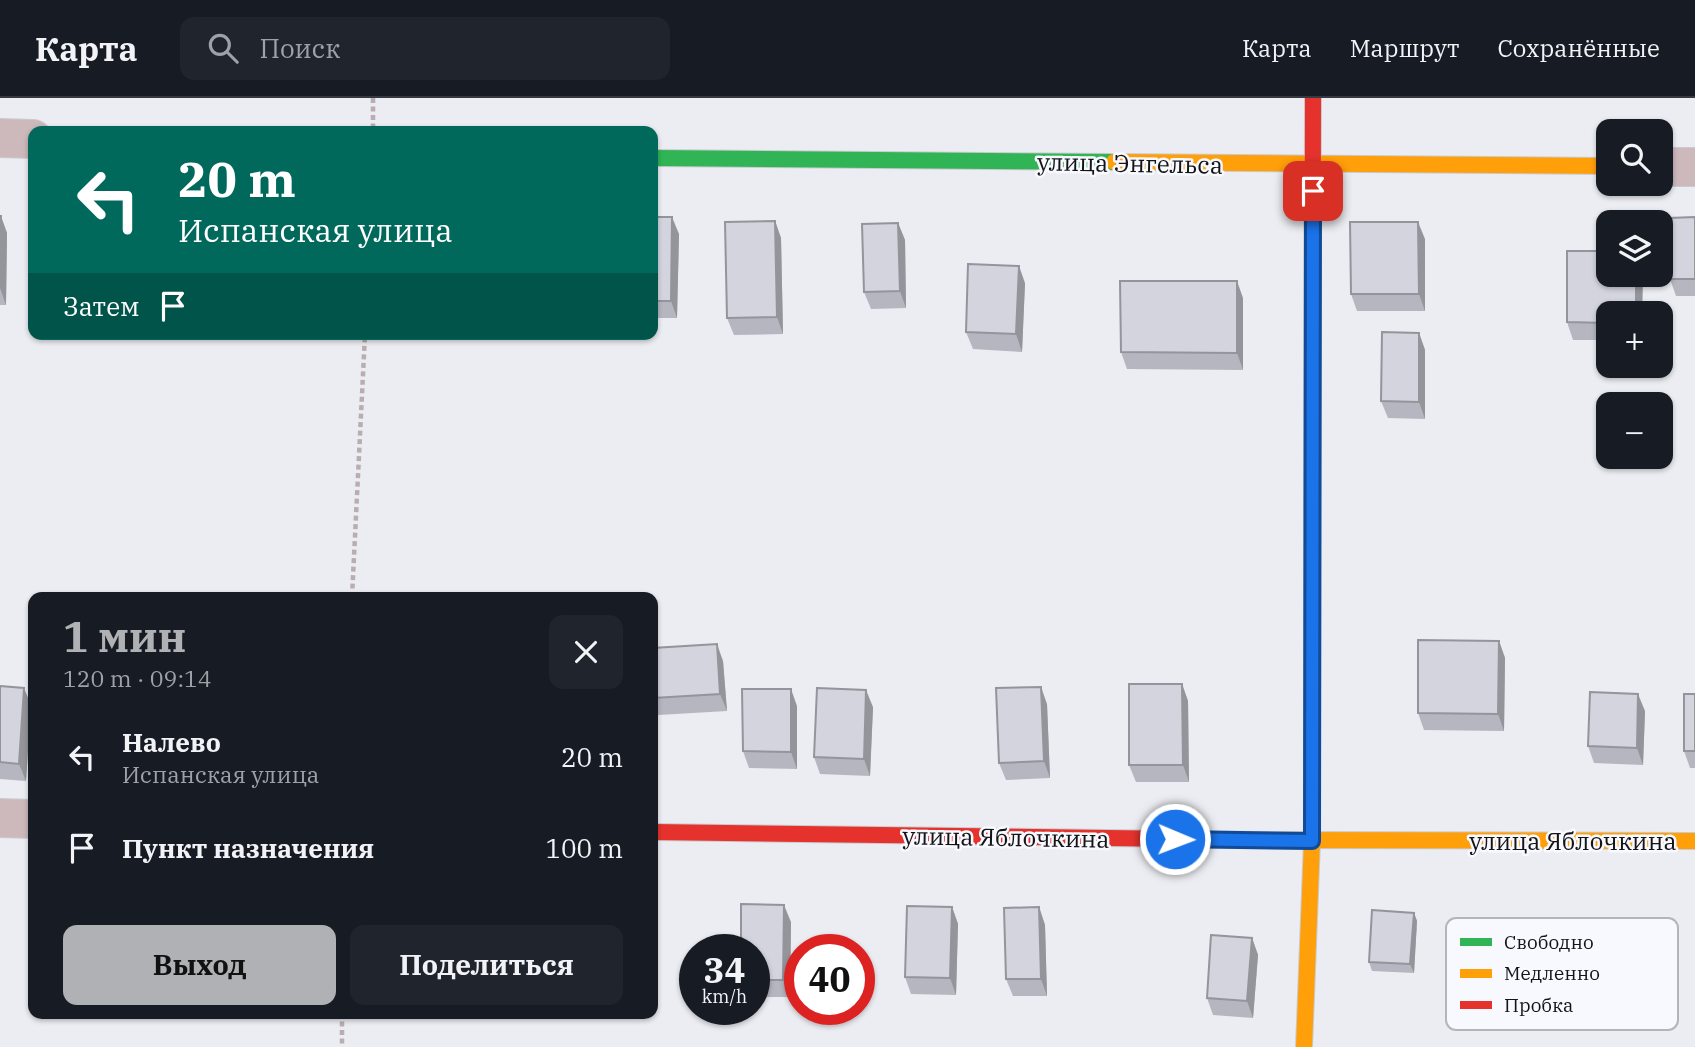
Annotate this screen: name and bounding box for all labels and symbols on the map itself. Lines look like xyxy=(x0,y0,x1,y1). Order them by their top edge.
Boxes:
street label: улица Энгельса xyxy=(1037,145,1223,181)
pin xyxy=(1283,161,1343,221)
position arrow xyxy=(1138,802,1212,876)
street label: улица Яблочкина xyxy=(902,819,1110,855)
street label: улица Яблочкина xyxy=(1469,825,1677,857)
legend xyxy=(1446,918,1678,1030)
text: Свободно xyxy=(1504,930,1594,954)
speed limit sign: 40 xyxy=(784,934,875,1025)
text: Медленно xyxy=(1504,961,1600,985)
text: Пробка xyxy=(1504,993,1573,1017)

